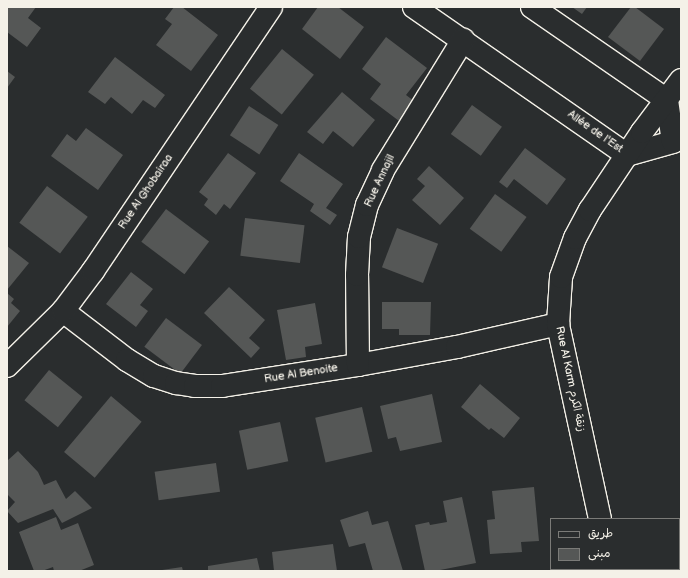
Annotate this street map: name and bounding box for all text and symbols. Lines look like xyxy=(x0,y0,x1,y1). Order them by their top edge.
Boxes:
street label: Allée de l'Est xyxy=(565,108,625,156)
street label: Rue Al Ghobairaa xyxy=(116,152,176,232)
street label: Rue Annajil xyxy=(362,153,398,209)
street label: Rue Al Karm زنقة الكرم xyxy=(552,325,588,433)
street label: Rue Al Benoite xyxy=(263,362,339,386)
legend xyxy=(550,518,680,570)
text: طريق xyxy=(588,526,613,541)
text: مبنى xyxy=(588,546,611,561)

